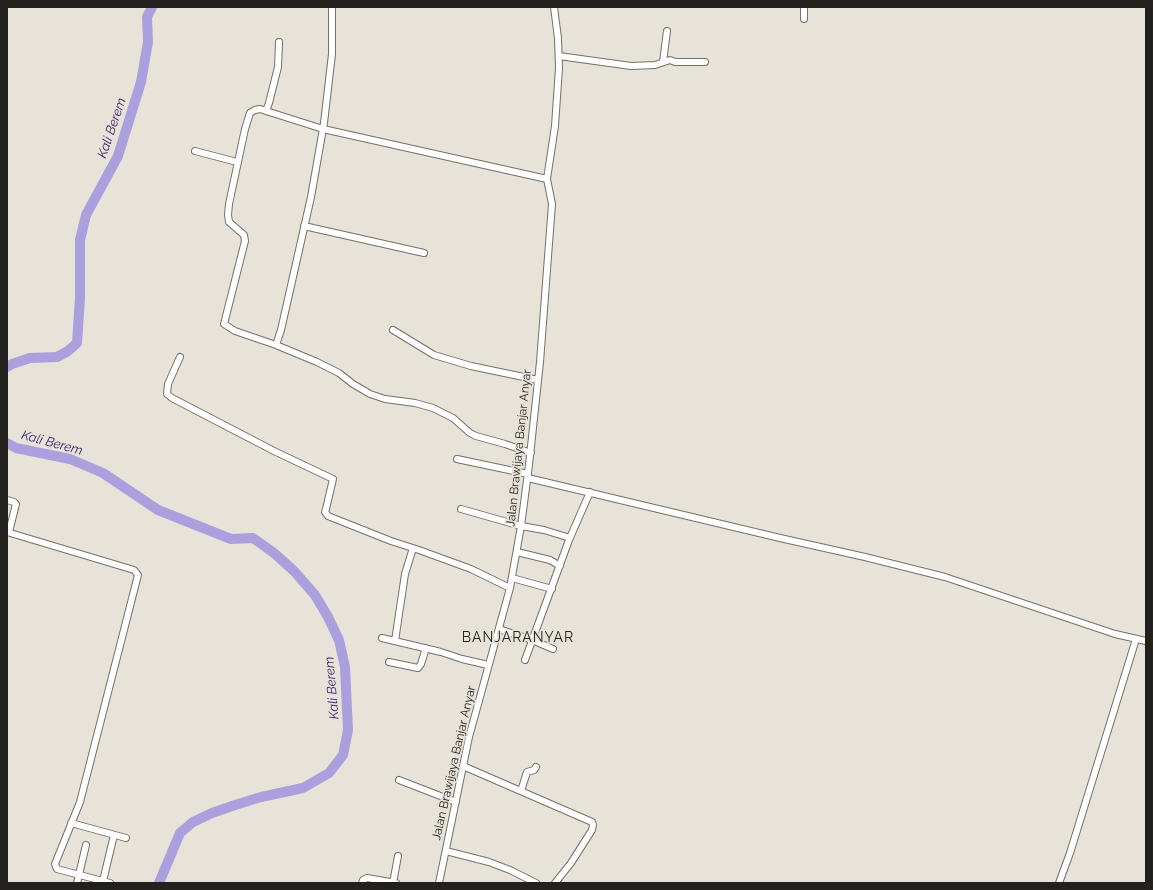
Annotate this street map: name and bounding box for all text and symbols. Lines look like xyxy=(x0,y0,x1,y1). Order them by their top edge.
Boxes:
water label: Kali Berem xyxy=(94,96,130,160)
street label: Jalan Brawijaya Banjar Anyar xyxy=(504,369,534,527)
water label: Kali Berem xyxy=(20,427,84,459)
district label: BANJARANYAR xyxy=(462,630,574,646)
water label: Kali Berem xyxy=(321,656,343,720)
street label: Jalan Brawijaya Banjar Anyar xyxy=(429,684,479,842)

